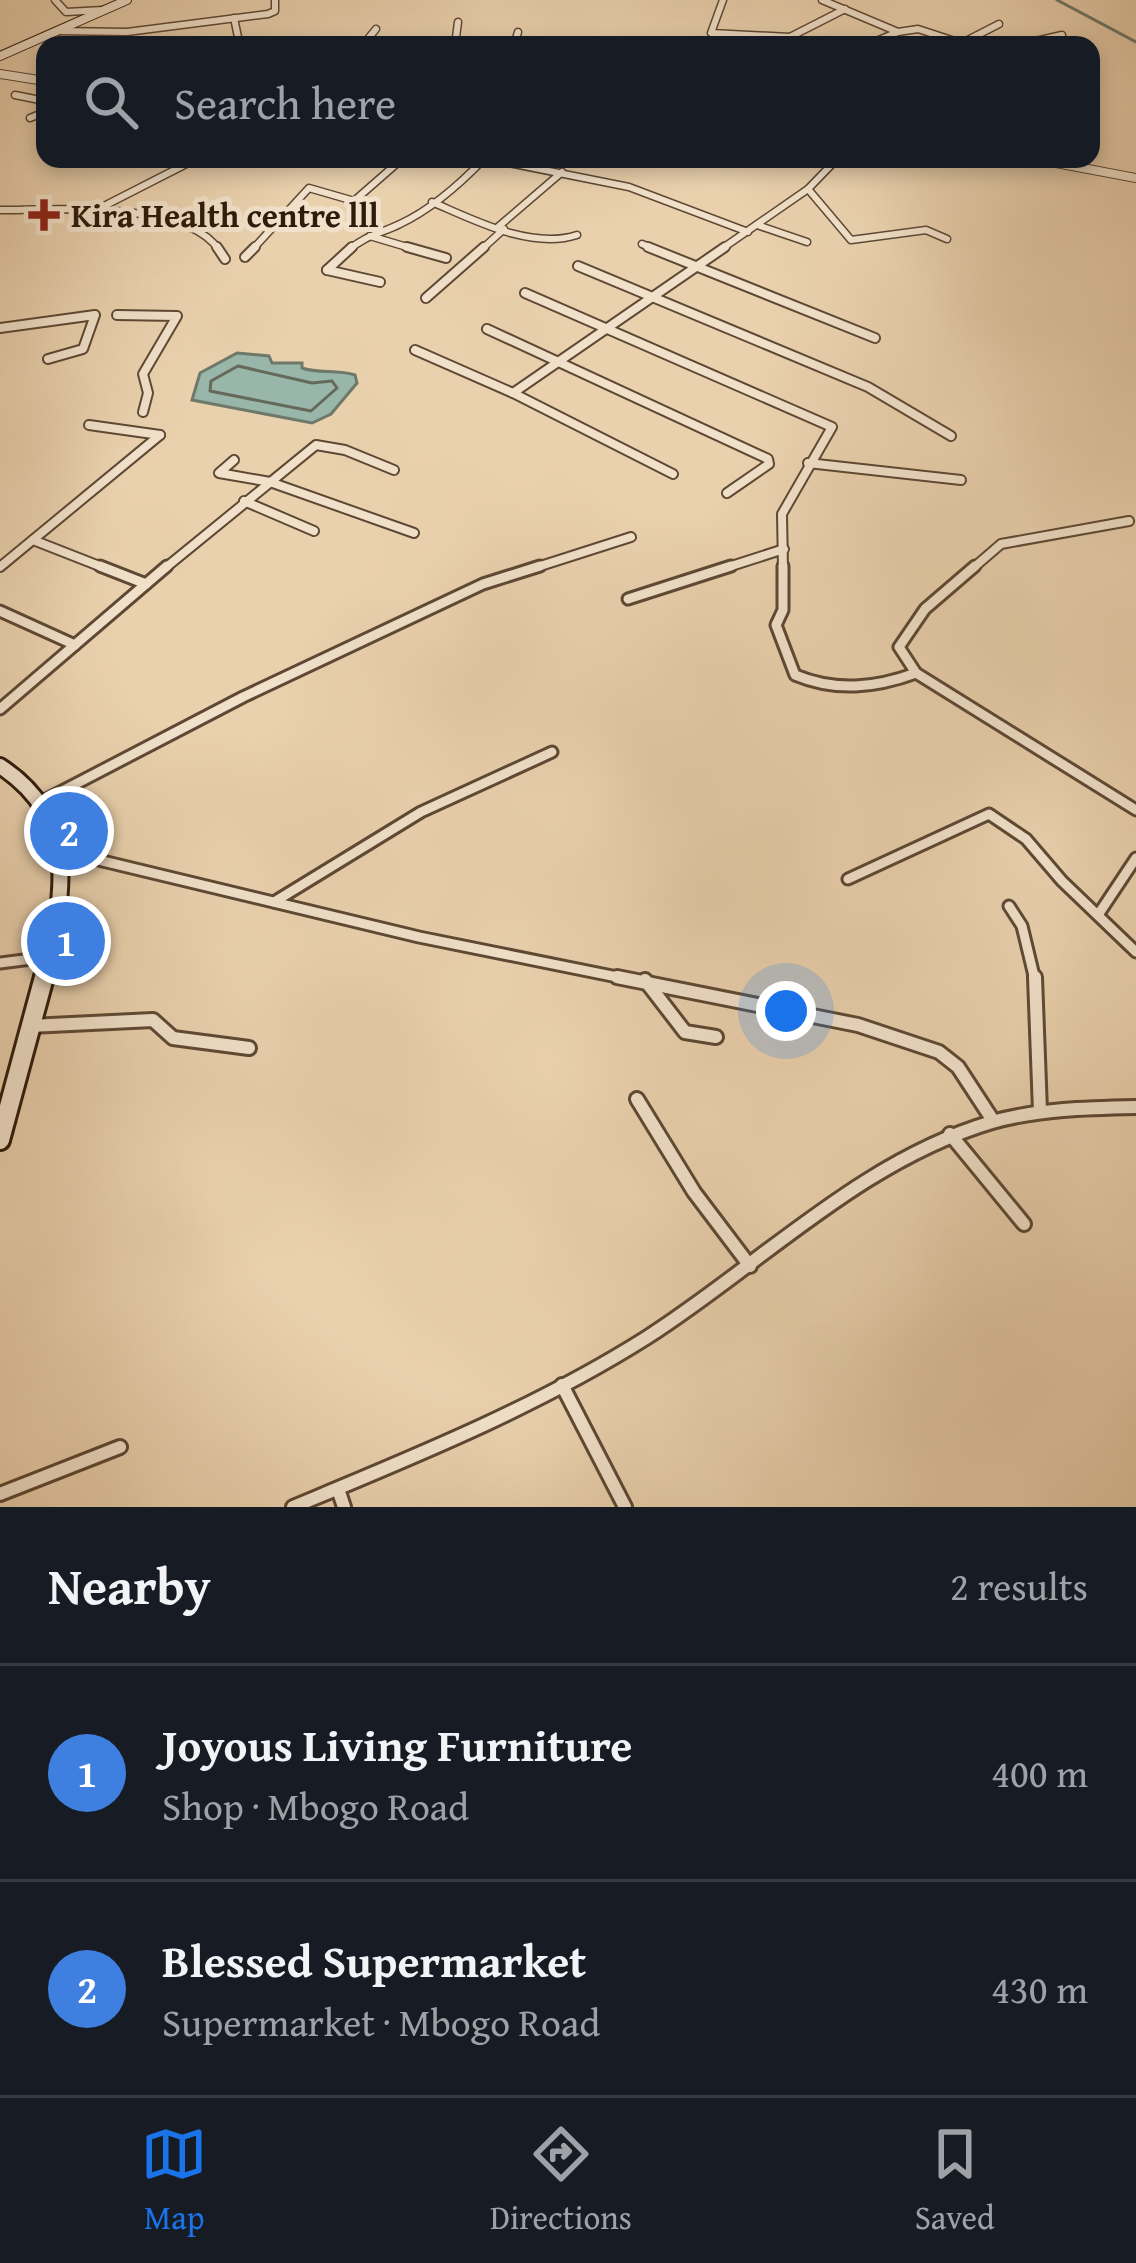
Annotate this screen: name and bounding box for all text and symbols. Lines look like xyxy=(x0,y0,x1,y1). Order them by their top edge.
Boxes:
search box xyxy=(36,36,1100,168)
icon: search xyxy=(78,69,144,135)
text: Search here xyxy=(174,70,396,135)
place label: Kira Health centre lll xyxy=(71,191,379,239)
marker: Kira Health centre lll xyxy=(28,199,60,231)
pin: 2 xyxy=(30,786,108,876)
pin: 1 xyxy=(27,896,105,986)
your location xyxy=(756,981,816,1041)
text: Nearby xyxy=(48,1548,211,1623)
text: 2 results xyxy=(950,1557,1088,1614)
text: Joyous Living Furniture xyxy=(162,1712,632,1777)
text: 1 xyxy=(77,1744,97,1801)
text: 400 m xyxy=(991,1744,1088,1801)
text: Shop · Mbogo Road xyxy=(162,1777,469,1834)
text: Blessed Supermarket xyxy=(162,1928,586,1993)
text: 2 xyxy=(77,1960,97,2017)
text: 430 m xyxy=(991,1960,1088,2017)
text: Supermarket · Mbogo Road xyxy=(162,1993,600,2050)
tab: Map xyxy=(141,2121,207,2241)
tab: Directions xyxy=(490,2121,632,2241)
tab: Saved xyxy=(915,2121,995,2241)

